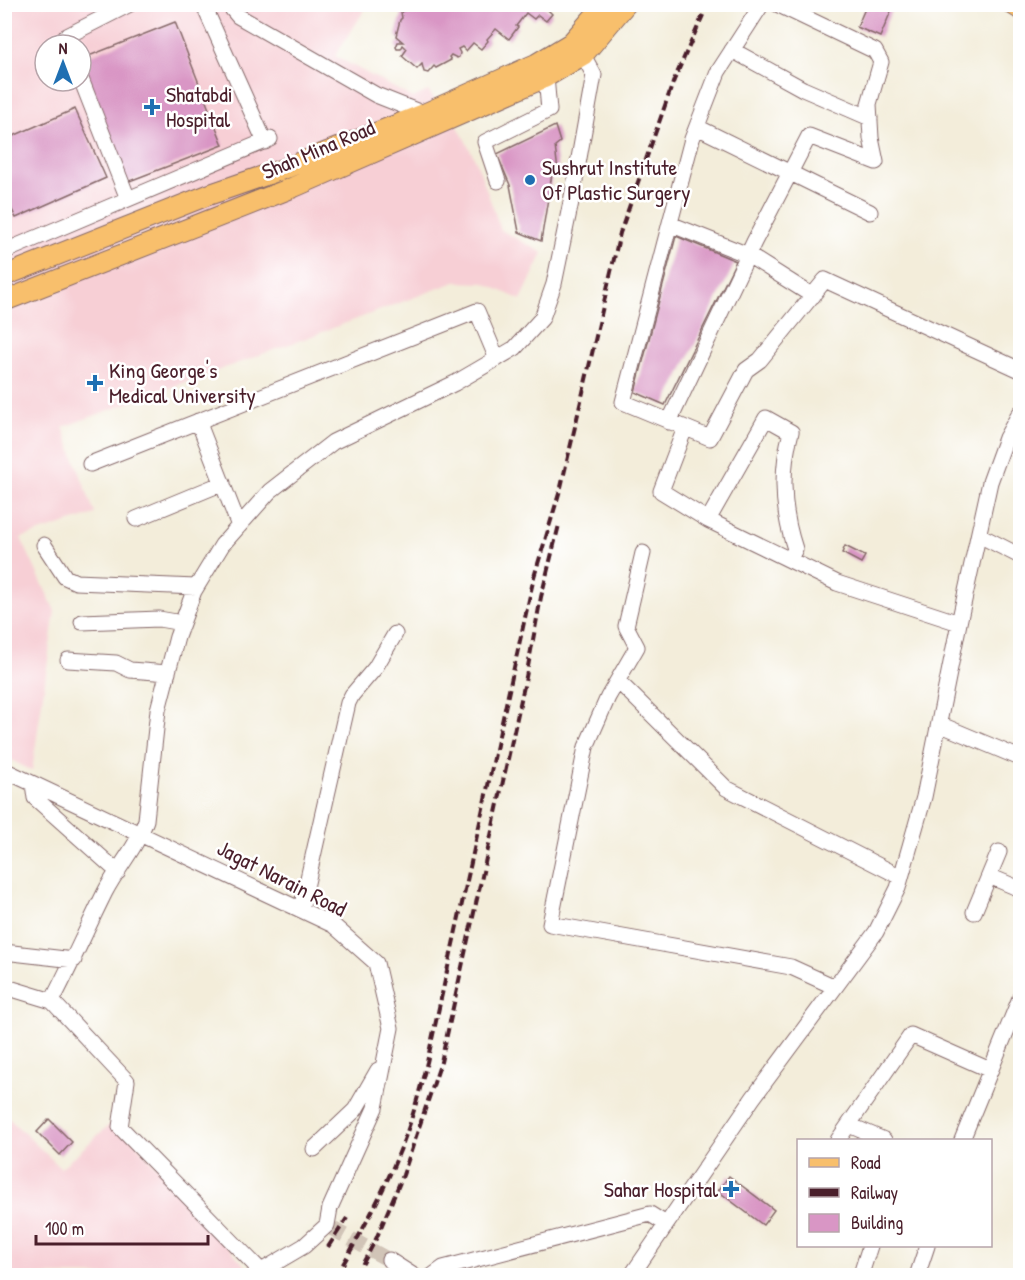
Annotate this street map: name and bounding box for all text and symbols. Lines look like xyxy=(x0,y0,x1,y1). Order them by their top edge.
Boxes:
north arrow xyxy=(33,33,93,93)
text: N xyxy=(59,37,68,59)
place label: Shatabdi Hospital xyxy=(166,79,233,134)
marker: Shatabdi Hospital xyxy=(143,98,161,116)
street label: Shah Mina Road xyxy=(257,112,379,186)
place label: Sushrut Institute Of Plastic Surgery xyxy=(542,152,691,207)
marker: Sushrut Institute Of Plastic Surgery xyxy=(523,173,537,187)
place label: King George's Medical University xyxy=(109,355,256,410)
marker: King George's Medical University xyxy=(86,374,104,392)
street label: Jagat Narain Road xyxy=(212,833,352,924)
legend xyxy=(797,1139,992,1247)
text: Road xyxy=(851,1150,881,1175)
place label: Sahar Hospital xyxy=(604,1174,718,1204)
marker: Sahar Hospital xyxy=(722,1180,740,1198)
text: Railway xyxy=(851,1180,898,1205)
scale bar xyxy=(36,1208,208,1246)
text: Building xyxy=(851,1210,903,1235)
text: 100 m xyxy=(45,1216,84,1241)

